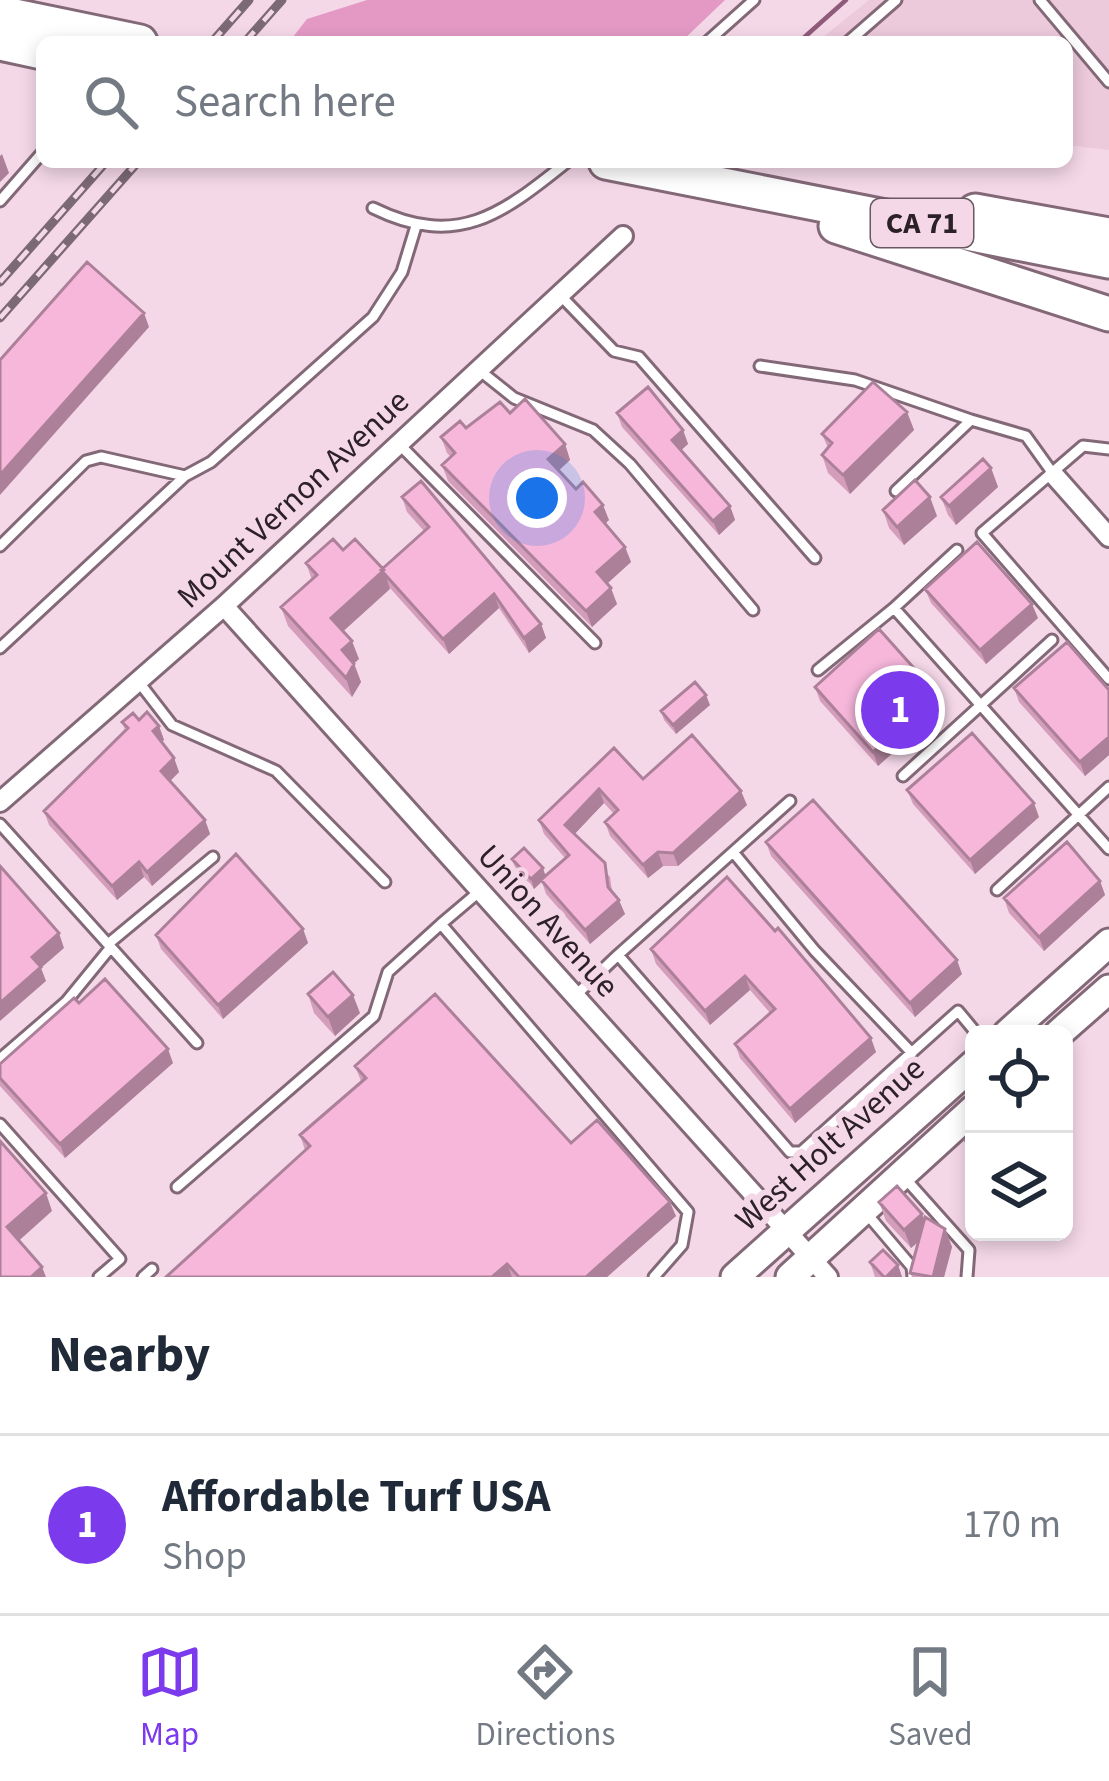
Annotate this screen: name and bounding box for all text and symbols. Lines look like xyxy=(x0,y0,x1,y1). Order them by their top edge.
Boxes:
search box xyxy=(36,36,1073,168)
icon: search xyxy=(78,69,144,135)
text: Search here xyxy=(174,70,396,134)
road number: CA 71 xyxy=(871,199,973,247)
street label: Mount Vernon Avenue xyxy=(166,379,420,619)
your location xyxy=(507,468,567,528)
pin: 1 xyxy=(861,665,939,755)
street label: Union Avenue xyxy=(466,834,630,1008)
map controls xyxy=(965,1025,1073,1241)
button: locate xyxy=(965,1025,1073,1133)
street label: West Holt Avenue xyxy=(725,1046,935,1242)
button: layers xyxy=(965,1133,1073,1241)
text: Nearby xyxy=(48,1319,210,1391)
text: Affordable Turf USA xyxy=(162,1465,551,1529)
text: 1 xyxy=(77,1497,97,1553)
text: 170 m xyxy=(963,1497,1061,1553)
text: Shop xyxy=(162,1529,247,1585)
tab: Map xyxy=(137,1639,203,1758)
tab: Directions xyxy=(476,1639,615,1758)
tab: Saved xyxy=(888,1639,972,1758)

